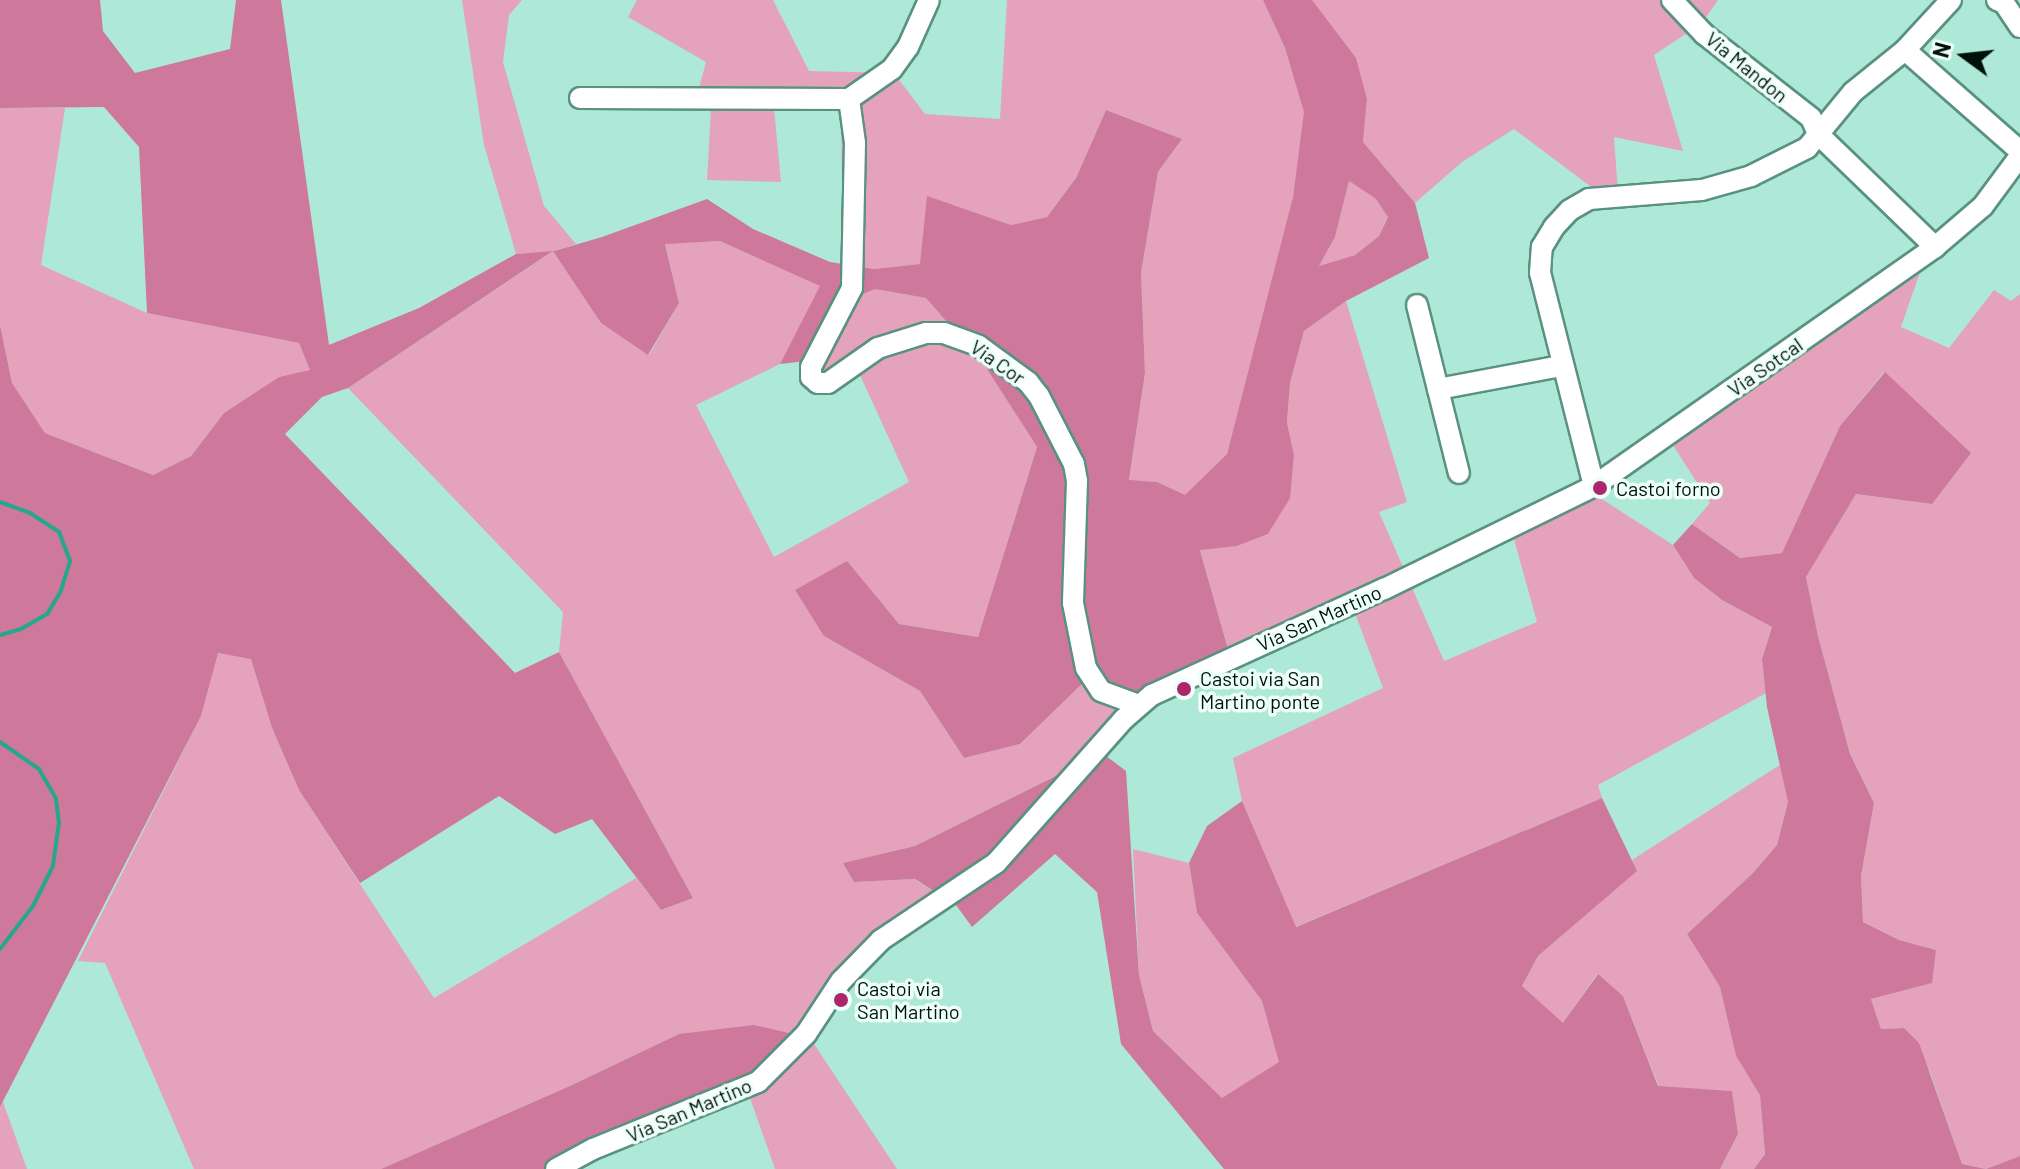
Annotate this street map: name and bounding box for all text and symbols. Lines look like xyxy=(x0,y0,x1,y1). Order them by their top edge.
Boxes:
north arrow xyxy=(1924,16,2004,96)
street label: Via Mandon xyxy=(1701,27,1793,107)
text: N xyxy=(1926,39,1955,60)
street label: Via Sotcal xyxy=(1723,333,1807,401)
street label: Via Cor xyxy=(966,335,1030,389)
place label: Castoi forno xyxy=(1616,476,1721,500)
marker: Castoi forno xyxy=(1591,479,1609,497)
street label: Via San Martino xyxy=(1253,580,1385,656)
place label: Castoi via San Martino ponte xyxy=(1200,666,1320,713)
marker: Castoi via San Martino ponte xyxy=(1175,680,1193,698)
place label: Castoi via San Martino xyxy=(857,976,960,1023)
marker: Castoi via San Martino xyxy=(832,991,850,1009)
street label: Via San Martino xyxy=(623,1073,755,1147)

